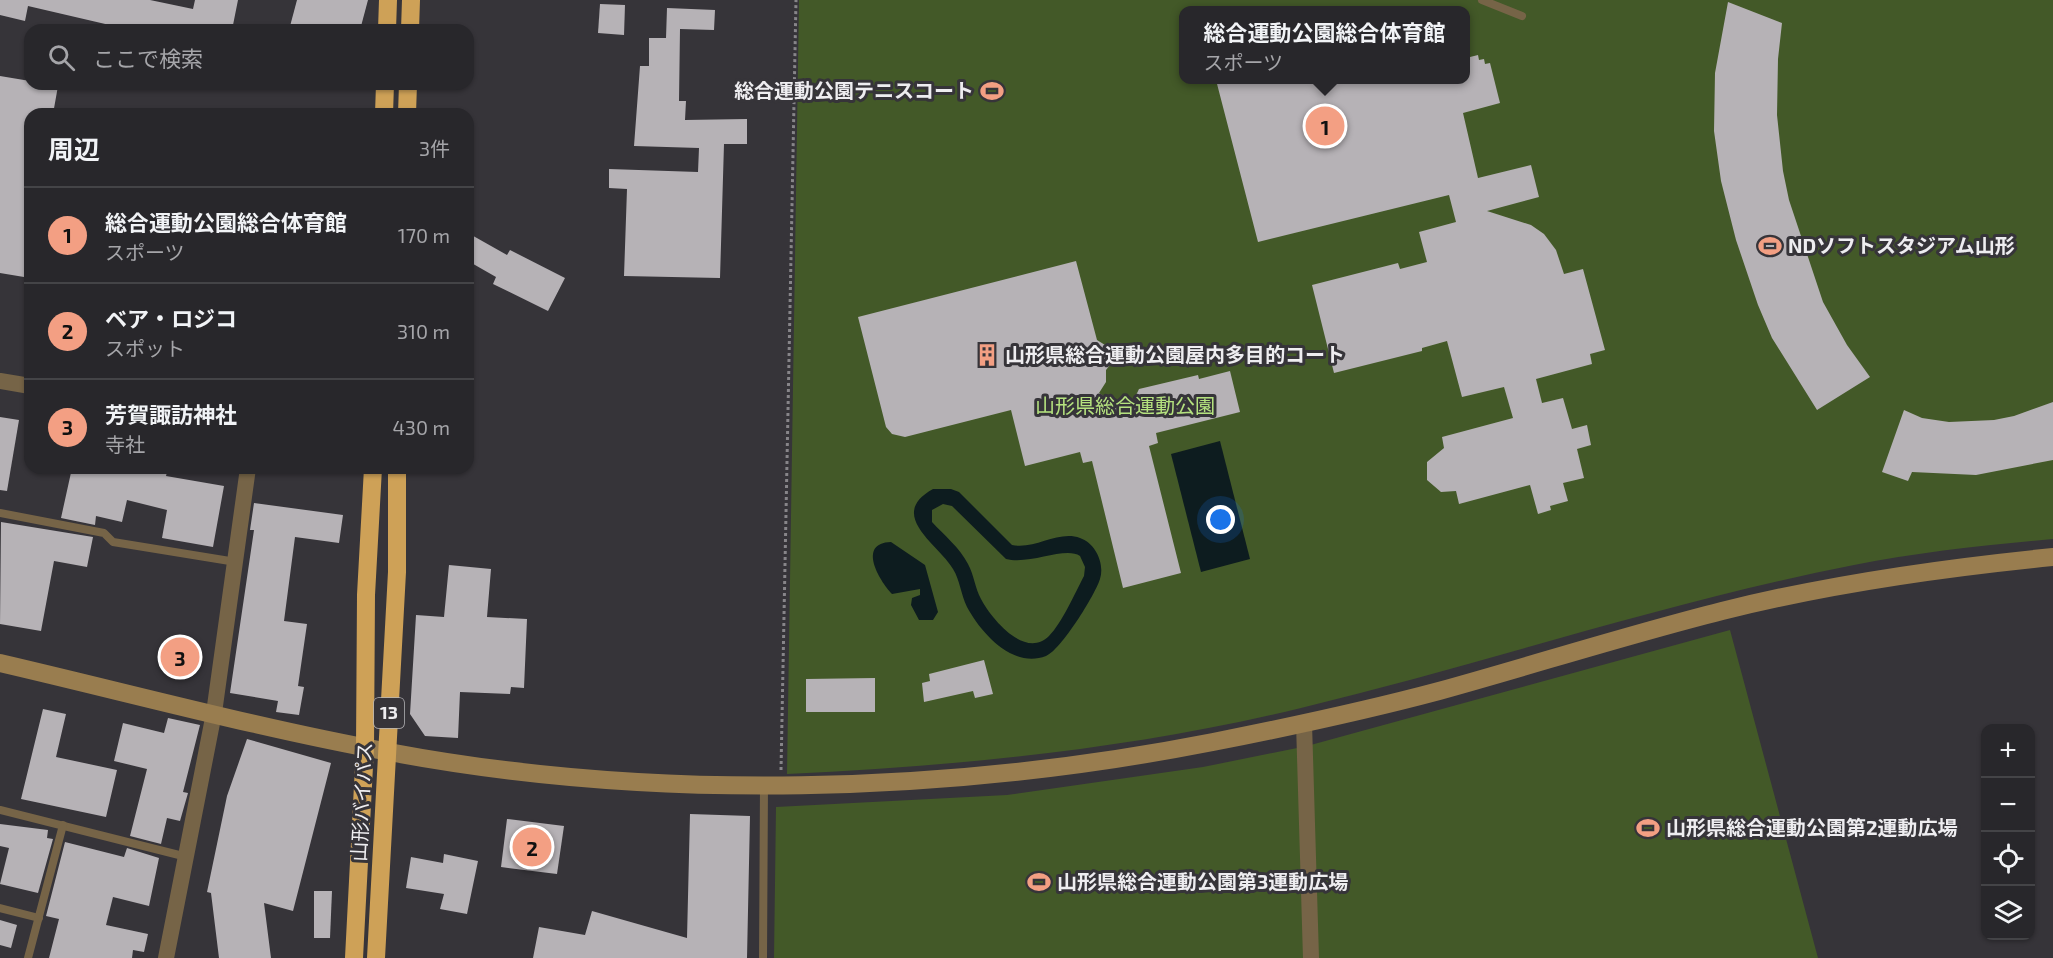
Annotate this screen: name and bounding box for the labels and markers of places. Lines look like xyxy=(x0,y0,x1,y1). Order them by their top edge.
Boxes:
place label: 総合運動公園テニスコート xyxy=(734,78,974,102)
sports icon: 総合運動公園テニスコート xyxy=(979,78,1005,104)
pin: 1 xyxy=(1306,104,1344,148)
sports icon: NDソフトスタジアム山形 xyxy=(1757,233,1783,259)
place label: NDソフトスタジアム山形 xyxy=(1788,233,2015,257)
building icon: 山形県総合運動公園屋内多目的コート xyxy=(974,342,1000,368)
place label: 山形県総合運動公園屋内多目的コート xyxy=(1005,342,1345,366)
pin: 3 xyxy=(160,634,200,680)
sports icon: 山形県総合運動公園第2運動広場 xyxy=(1635,815,1661,841)
place label: 山形県総合運動公園第2運動広場 xyxy=(1666,815,1958,839)
pin: 2 xyxy=(512,824,552,870)
sports icon: 山形県総合運動公園第3運動広場 xyxy=(1026,869,1052,895)
place label: 山形県総合運動公園第3運動広場 xyxy=(1057,869,1348,893)

